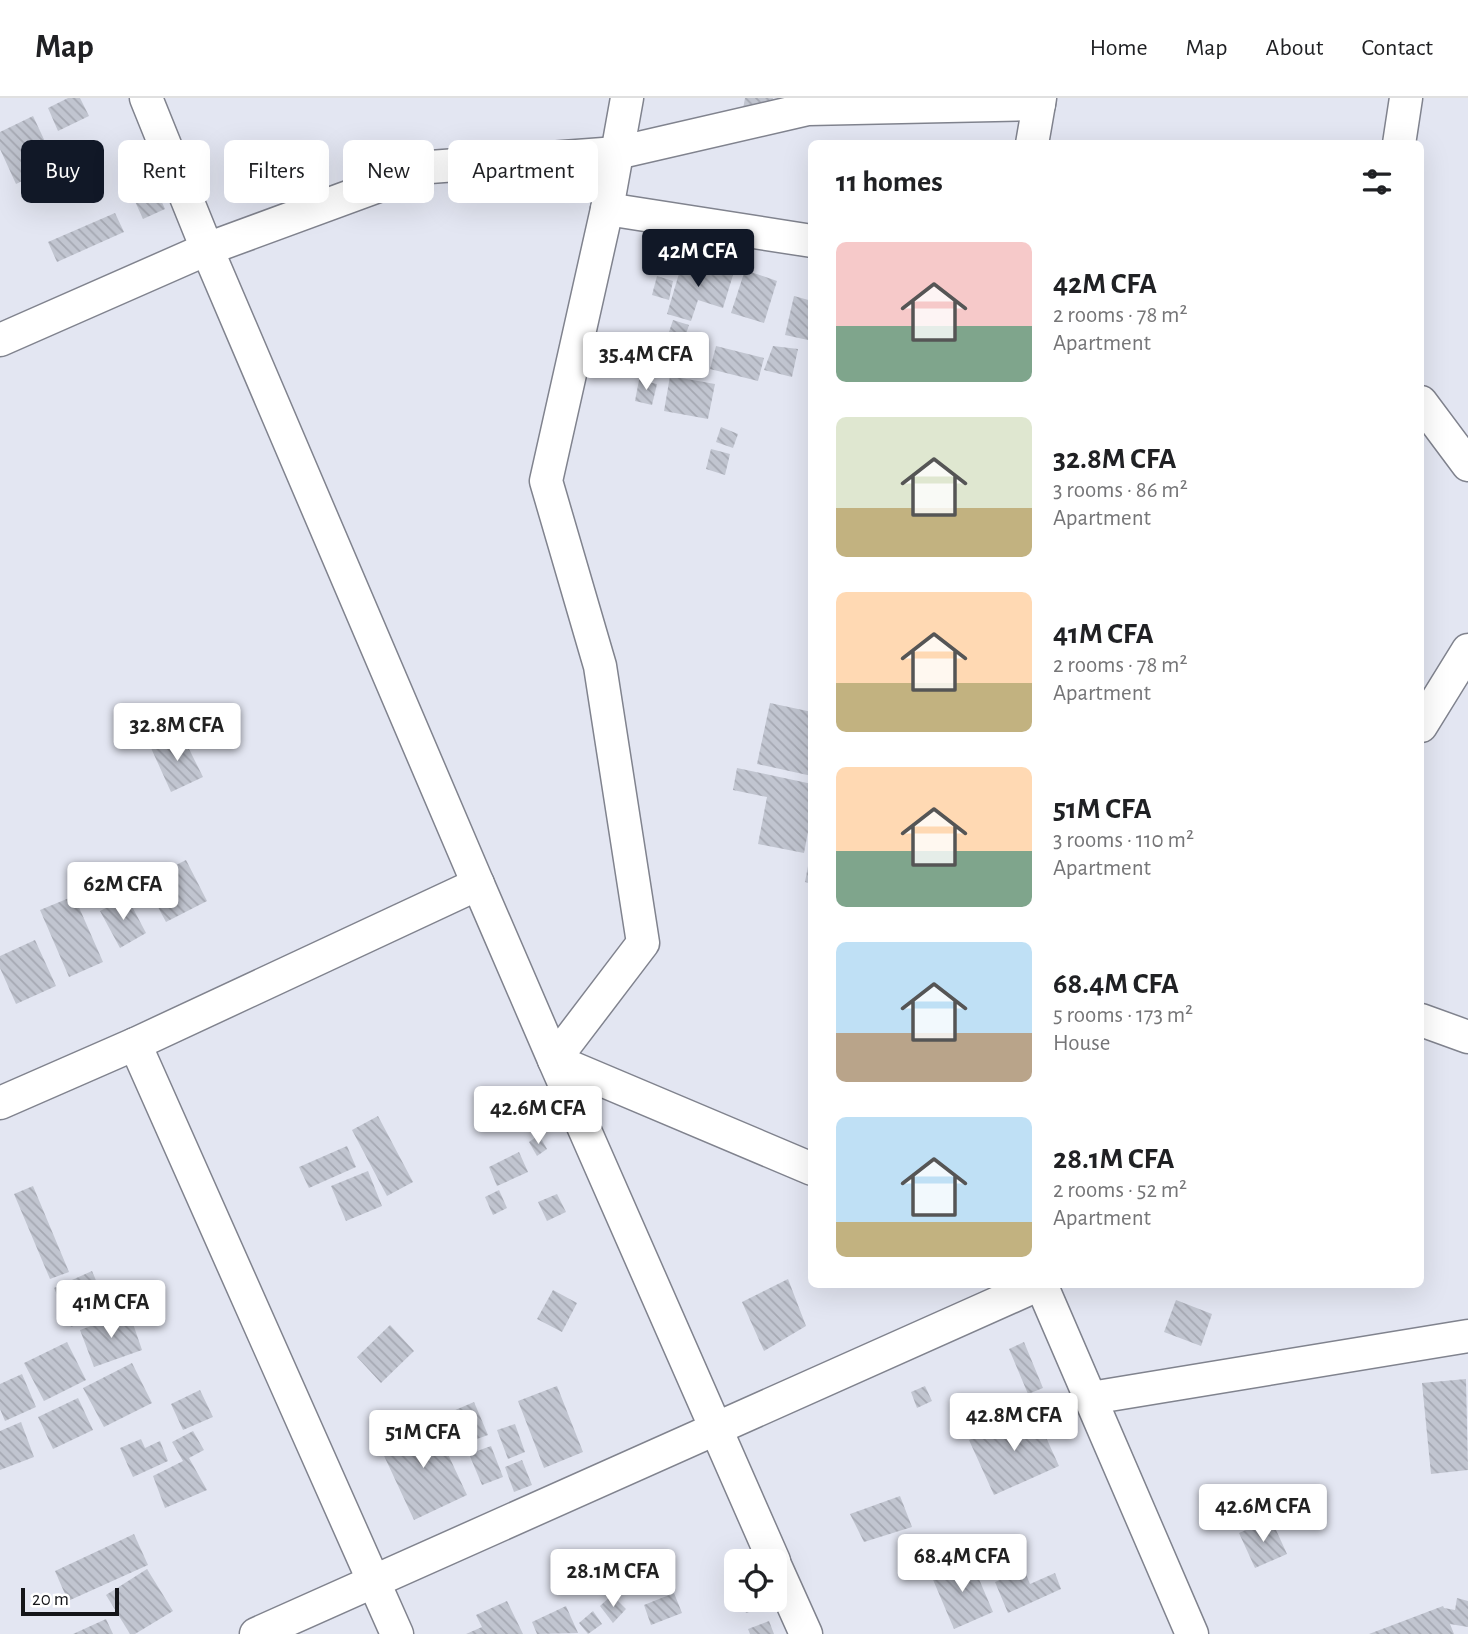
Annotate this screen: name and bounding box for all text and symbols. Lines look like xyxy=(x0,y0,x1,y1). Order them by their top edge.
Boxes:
text: Map xyxy=(35,31,94,64)
text: Home xyxy=(1090,36,1148,60)
text: Map xyxy=(1186,36,1228,60)
text: About xyxy=(1266,36,1323,60)
text: Contact xyxy=(1361,36,1433,60)
chip: Buy xyxy=(21,140,104,203)
chip: Rent xyxy=(118,140,210,203)
chip: Filters xyxy=(224,140,329,203)
chip: New xyxy=(343,140,434,203)
chip: Apartment xyxy=(448,140,598,203)
icon: filters xyxy=(1358,163,1396,201)
text: 11 homes xyxy=(836,167,943,197)
pin: 42M CFA xyxy=(633,230,763,289)
text: 42M CFA xyxy=(658,240,738,263)
text: 42M CFA xyxy=(1053,269,1157,299)
icon: home xyxy=(892,270,976,354)
text: 2 rooms · 78 m² xyxy=(1053,304,1188,327)
pin: 35.4M CFA xyxy=(566,332,726,392)
text: Apartment xyxy=(1053,332,1151,355)
text: 35.4M CFA xyxy=(599,343,693,366)
text: 32.8M CFA xyxy=(1053,444,1177,474)
icon: home xyxy=(892,445,976,529)
text: 3 rooms · 86 m² xyxy=(1053,479,1188,502)
text: Apartment xyxy=(1053,507,1151,530)
text: 41M CFA xyxy=(1053,619,1154,649)
icon: home xyxy=(892,620,976,704)
text: 2 rooms · 78 m² xyxy=(1053,654,1188,677)
text: Apartment xyxy=(1053,682,1151,705)
pin: 32.8M CFA xyxy=(97,704,257,763)
text: 32.8M CFA xyxy=(130,714,224,737)
text: 51M CFA xyxy=(1053,794,1152,824)
icon: home xyxy=(892,795,976,879)
text: 3 rooms · 110 m² xyxy=(1053,829,1194,852)
text: Apartment xyxy=(1053,857,1151,880)
pin: 62M CFA xyxy=(58,862,188,922)
text: 62M CFA xyxy=(83,873,163,896)
text: 68.4M CFA xyxy=(1053,969,1179,999)
icon: home xyxy=(892,970,976,1054)
text: 5 rooms · 173 m² xyxy=(1053,1004,1193,1027)
text: House xyxy=(1053,1032,1110,1055)
pin: 42.6M CFA xyxy=(458,1086,618,1146)
text: 42.6M CFA xyxy=(490,1097,586,1120)
text: 28.1M CFA xyxy=(1053,1144,1174,1174)
icon: home xyxy=(892,1145,976,1229)
text: 2 rooms · 52 m² xyxy=(1053,1179,1187,1202)
text: Apartment xyxy=(1053,1207,1151,1230)
pin: 41M CFA xyxy=(46,1280,176,1340)
text: 41M CFA xyxy=(72,1291,150,1314)
pin: 42.8M CFA xyxy=(934,1394,1094,1453)
text: 42.8M CFA xyxy=(966,1404,1062,1427)
pin: 51M CFA xyxy=(358,1410,488,1470)
text: 51M CFA xyxy=(385,1421,461,1444)
pin: 42.6M CFA xyxy=(1183,1484,1343,1544)
text: 42.6M CFA xyxy=(1215,1495,1311,1518)
pin: 68.4M CFA xyxy=(882,1534,1042,1594)
text: 68.4M CFA xyxy=(914,1545,1010,1568)
map controls xyxy=(724,1549,787,1612)
button: locate xyxy=(724,1549,787,1612)
pin: 28.1M CFA xyxy=(533,1550,693,1609)
text: 28.1M CFA xyxy=(566,1560,660,1583)
scale bar xyxy=(21,1585,119,1617)
text: 20 m xyxy=(32,1590,69,1609)

